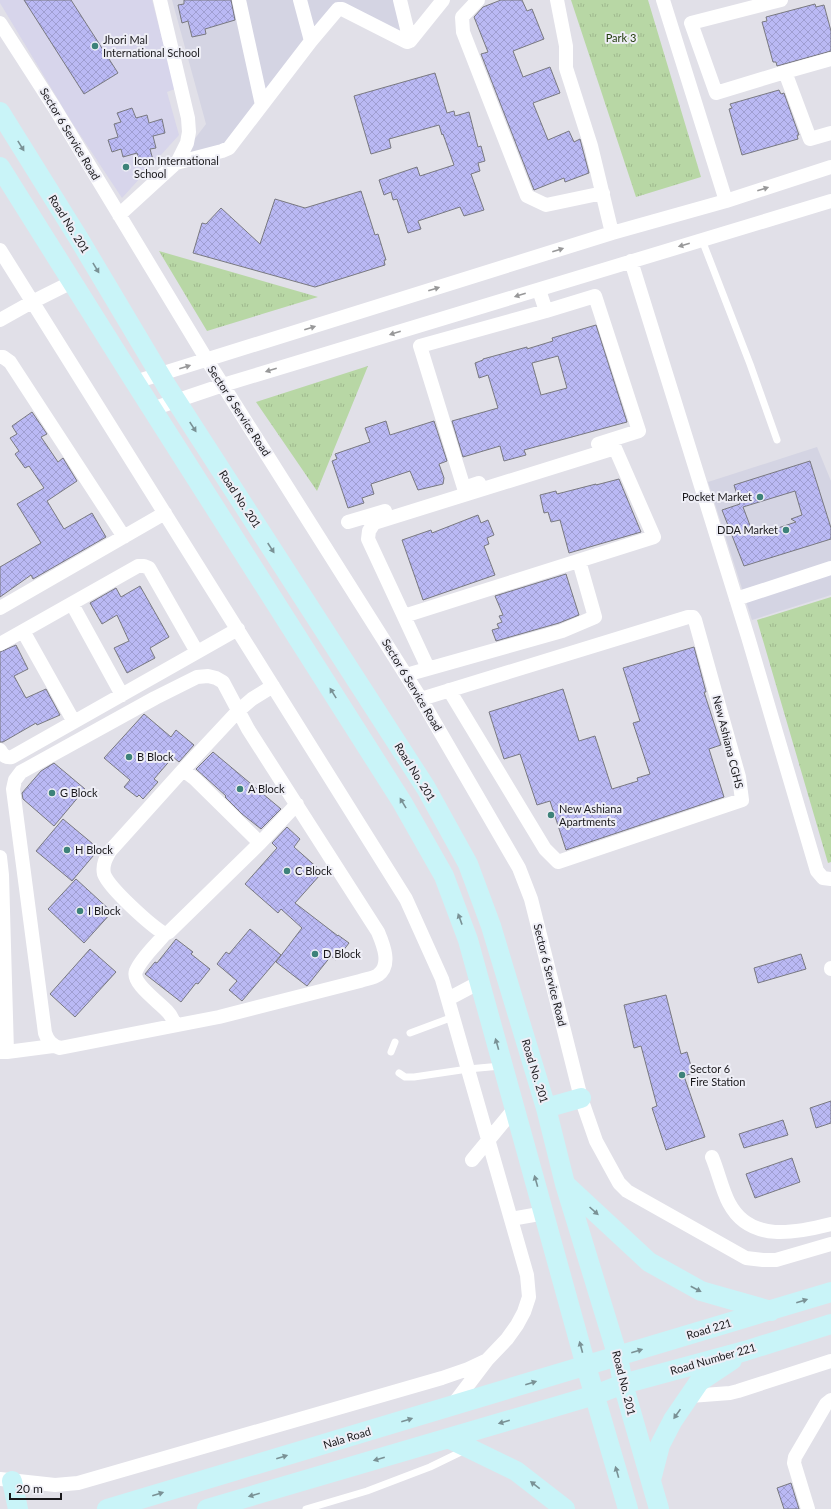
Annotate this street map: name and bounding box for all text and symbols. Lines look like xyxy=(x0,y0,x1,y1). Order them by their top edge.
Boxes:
park label: Park 3 xyxy=(606,31,636,44)
place label: Jhori Mal International School xyxy=(103,33,200,59)
marker: Jhori Mal International School xyxy=(90,41,100,51)
street label: Sector 6 Service Road xyxy=(38,85,103,182)
one-way arrow xyxy=(17,140,24,151)
place label: Icon International School xyxy=(134,154,219,180)
marker: Icon International School xyxy=(121,162,131,172)
one-way arrow xyxy=(757,186,769,192)
street label: Road No. 201 xyxy=(46,192,92,255)
one-way arrow xyxy=(678,242,690,248)
one-way arrow xyxy=(552,247,564,253)
one-way arrow xyxy=(93,262,100,274)
one-way arrow xyxy=(428,286,440,292)
one-way arrow xyxy=(514,292,526,298)
one-way arrow xyxy=(304,325,316,331)
one-way arrow xyxy=(389,330,401,336)
street label: Sector 6 Service Road xyxy=(205,363,274,458)
one-way arrow xyxy=(180,364,192,370)
one-way arrow xyxy=(265,367,277,373)
one-way arrow xyxy=(190,421,197,433)
street label: Road No. 201 xyxy=(217,467,264,530)
place label: Pocket Market xyxy=(682,490,752,503)
marker: Pocket Market xyxy=(755,492,765,502)
place label: DDA Market xyxy=(717,523,778,536)
marker: DDA Market xyxy=(781,525,791,535)
one-way arrow xyxy=(268,542,275,554)
street label: Sector 6 Service Road xyxy=(380,636,445,733)
one-way arrow xyxy=(329,688,337,699)
street label: New Ashiana CGHS xyxy=(711,694,746,790)
street label: Road No. 201 xyxy=(392,740,438,803)
place label: B Block xyxy=(137,750,174,763)
marker: B Block xyxy=(124,752,134,762)
place label: A Block xyxy=(248,782,285,795)
marker: A Block xyxy=(235,784,245,794)
place label: G Block xyxy=(60,786,98,799)
marker: G Block xyxy=(47,788,57,798)
one-way arrow xyxy=(399,797,406,809)
place label: New Ashiana Apartments xyxy=(559,802,622,828)
marker: New Ashiana Apartments xyxy=(546,810,556,820)
place label: H Block xyxy=(75,843,113,856)
marker: H Block xyxy=(62,845,72,855)
place label: C Block xyxy=(295,864,332,877)
marker: C Block xyxy=(282,866,292,876)
place label: I Block xyxy=(88,904,121,917)
marker: I Block xyxy=(75,906,85,916)
one-way arrow xyxy=(457,913,463,925)
street label: Sector 6 Service Road xyxy=(531,922,570,1027)
place label: D Block xyxy=(323,947,361,960)
marker: D Block xyxy=(310,949,320,959)
street label: Road No. 201 xyxy=(520,1037,551,1104)
one-way arrow xyxy=(494,1038,500,1050)
place label: Sector 6 Fire Station xyxy=(690,1062,745,1088)
marker: Sector 6 Fire Station xyxy=(677,1070,687,1080)
one-way arrow xyxy=(533,1174,539,1186)
one-way arrow xyxy=(588,1206,599,1215)
one-way arrow xyxy=(691,1285,702,1292)
one-way arrow xyxy=(796,1298,808,1304)
street label: Road 221 xyxy=(685,1316,733,1342)
one-way arrow xyxy=(578,1340,584,1352)
street label: Road Number 221 xyxy=(669,1340,757,1377)
one-way arrow xyxy=(631,1348,643,1354)
street label: Road No. 201 xyxy=(610,1349,639,1417)
one-way arrow xyxy=(526,1380,538,1386)
one-way arrow xyxy=(673,1409,681,1420)
one-way arrow xyxy=(401,1417,413,1423)
one-way arrow xyxy=(497,1419,509,1425)
street label: Nala Road xyxy=(322,1424,372,1451)
one-way arrow xyxy=(276,1454,288,1460)
one-way arrow xyxy=(373,1456,385,1462)
one-way arrow xyxy=(614,1465,620,1477)
scale bar xyxy=(10,1475,61,1501)
text: 20 m xyxy=(16,1481,43,1496)
one-way arrow xyxy=(529,1481,540,1489)
one-way arrow xyxy=(152,1491,164,1497)
one-way arrow xyxy=(248,1492,260,1498)

